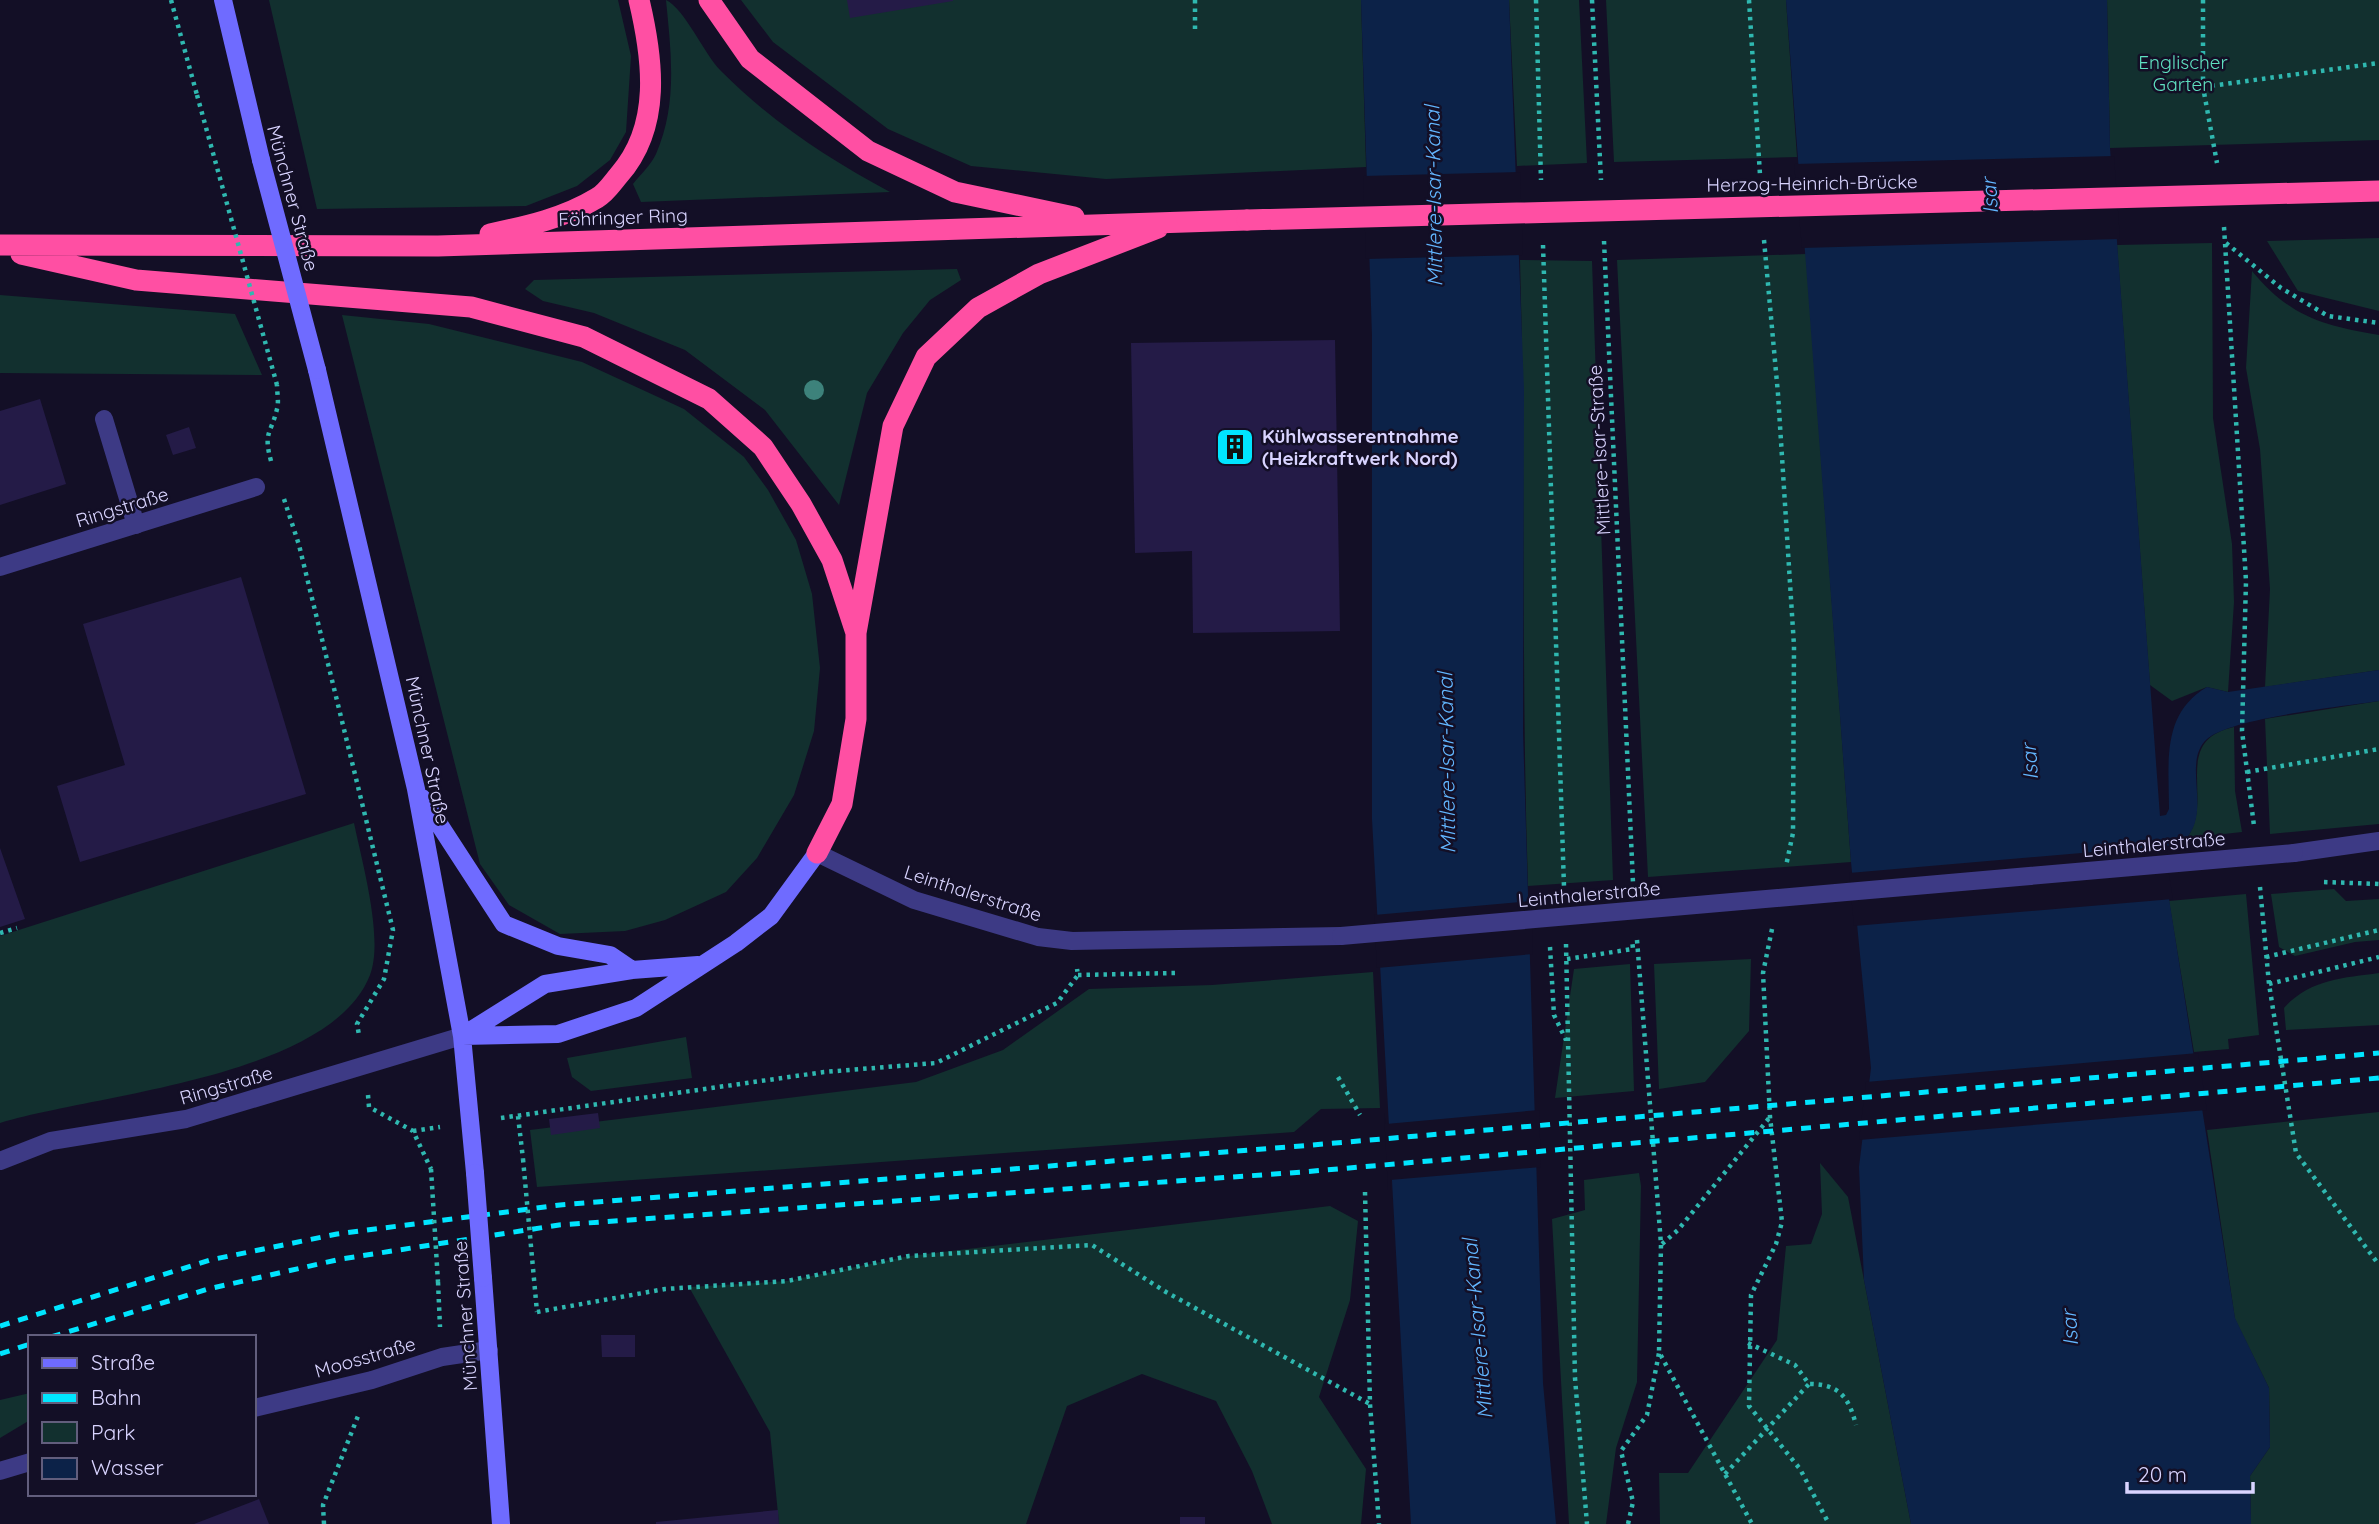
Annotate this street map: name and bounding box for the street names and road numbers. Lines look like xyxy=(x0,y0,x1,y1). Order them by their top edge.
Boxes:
street label: Münchner Straße xyxy=(262,122,324,274)
street label: Herzog-Heinrich-Brücke xyxy=(1706,169,1918,197)
street label: Föhringer Ring xyxy=(558,203,688,231)
street label: Mittlere-Isar-Straße xyxy=(1583,364,1615,536)
street label: Ringstraße xyxy=(73,482,171,532)
street label: Münchner Straße xyxy=(401,674,455,826)
street label: Leinthalerstraße xyxy=(2082,826,2226,862)
street label: Leinthalerstraße xyxy=(901,859,1045,927)
street label: Leinthalerstraße xyxy=(1517,876,1661,912)
street label: Ringstraße xyxy=(177,1060,275,1110)
street label: Münchner Straße xyxy=(448,1240,482,1392)
street label: Moosstraße xyxy=(312,1331,418,1383)

